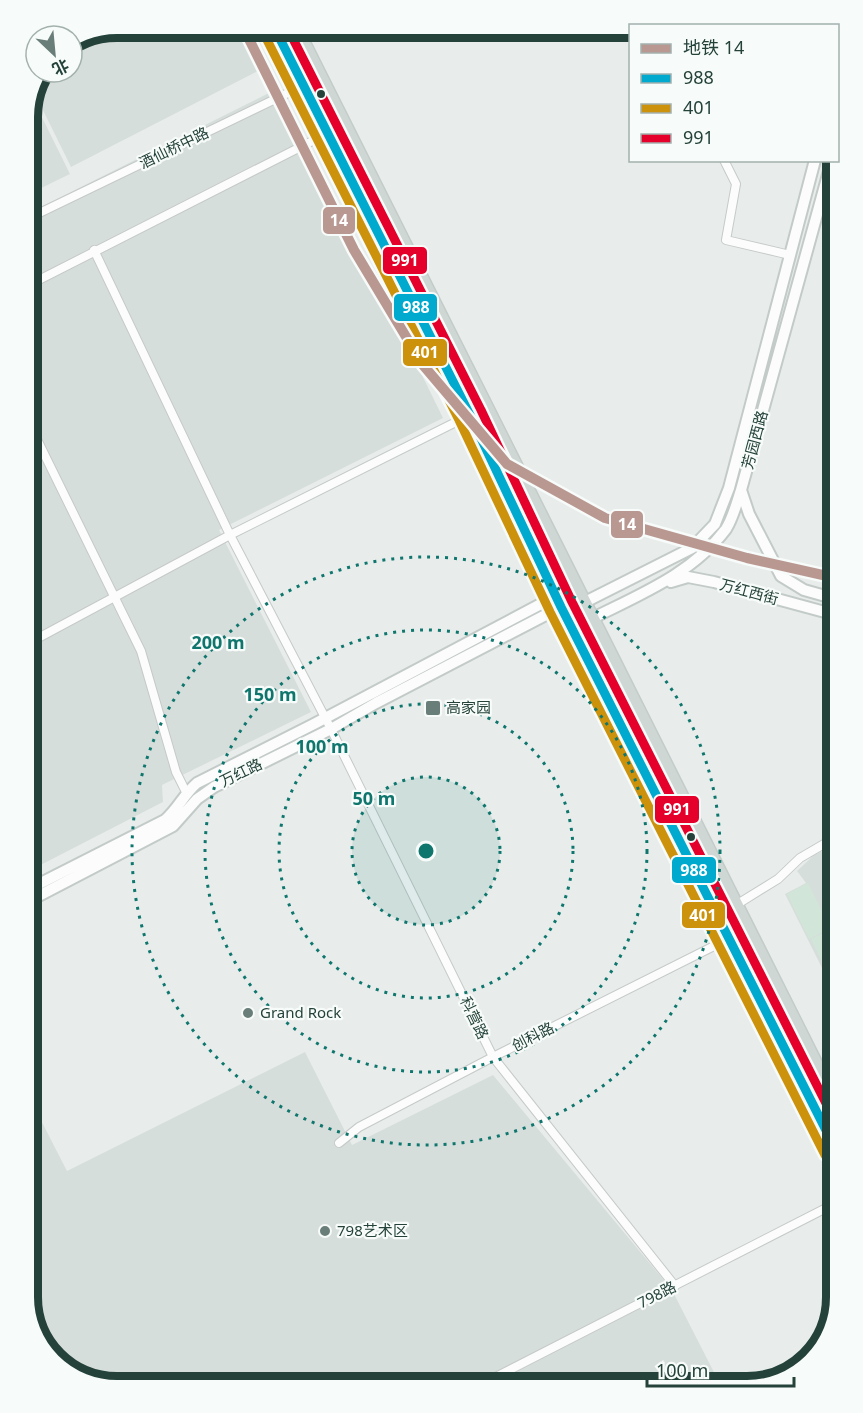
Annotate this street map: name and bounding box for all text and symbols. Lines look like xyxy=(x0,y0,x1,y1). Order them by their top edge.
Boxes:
north arrow xyxy=(24,24,84,84)
legend xyxy=(629,24,839,162)
text: 地铁 14 xyxy=(683,35,744,59)
text: 北 xyxy=(49,54,73,81)
text: 988 xyxy=(683,65,714,89)
unlabelled marker xyxy=(315,88,327,100)
text: 401 xyxy=(683,95,714,119)
street label: 酒仙桥中路 xyxy=(135,122,212,173)
text: 991 xyxy=(683,125,714,149)
line badge: 14 xyxy=(322,206,356,235)
text: 14 xyxy=(330,209,348,231)
line badge: 991 xyxy=(382,246,428,275)
text: 991 xyxy=(391,249,419,271)
line badge: 988 xyxy=(393,293,438,322)
text: 988 xyxy=(402,296,430,318)
line badge: 401 xyxy=(402,338,448,367)
text: 401 xyxy=(411,341,439,363)
street label: 芳园西路 xyxy=(737,408,771,471)
line badge: 14 xyxy=(610,510,644,539)
text: 14 xyxy=(618,513,636,535)
street label: 万红西街 xyxy=(718,574,781,608)
text: 200 m xyxy=(191,630,245,654)
text: 150 m xyxy=(243,682,297,706)
place label: 高家园 xyxy=(446,697,491,717)
marker: 高家园 xyxy=(424,699,442,717)
text: 100 m xyxy=(295,734,349,758)
street label: 万红路 xyxy=(216,753,265,791)
text: 50 m xyxy=(353,786,395,810)
line badge: 991 xyxy=(654,795,700,824)
text: 991 xyxy=(663,798,691,820)
unlabelled marker xyxy=(685,831,697,843)
centre of rings xyxy=(416,841,436,861)
line badge: 988 xyxy=(671,856,717,884)
text: 988 xyxy=(680,859,708,881)
line badge: 401 xyxy=(681,901,726,929)
text: 401 xyxy=(689,904,717,926)
street label: 科营路 xyxy=(456,993,494,1042)
place label: Grand Rock xyxy=(260,1002,341,1022)
marker: Grand Rock xyxy=(241,1006,255,1020)
street label: 创科路 xyxy=(508,1017,557,1055)
place label: 798艺术区 xyxy=(337,1220,408,1240)
marker: 798艺术区 xyxy=(318,1224,332,1238)
street label: 798路 xyxy=(634,1276,679,1312)
scale bar xyxy=(647,1350,794,1388)
text: 100 m xyxy=(656,1358,708,1382)

